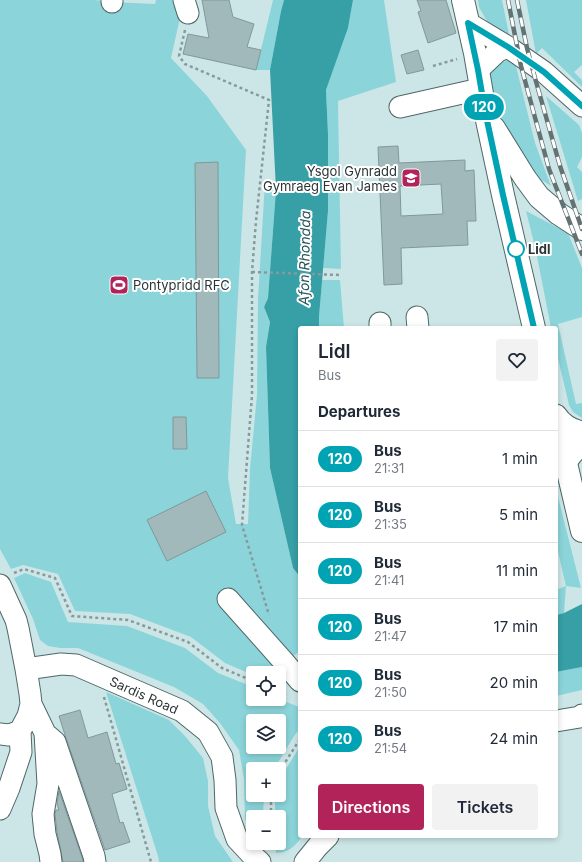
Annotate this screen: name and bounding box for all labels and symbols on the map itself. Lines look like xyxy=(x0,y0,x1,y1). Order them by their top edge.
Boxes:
line badge: 120 xyxy=(461,94,507,120)
place label: Ysgol Gynradd Gymraeg Evan James xyxy=(263,163,397,194)
school or university icon: Ysgol Gynradd Gymraeg Evan James xyxy=(400,167,422,189)
water label: Afon Rhondda xyxy=(295,210,313,307)
marker: Lidl xyxy=(507,240,525,258)
place label: Lidl xyxy=(528,241,551,257)
sports icon: Pontypridd RFC xyxy=(108,274,130,296)
place label: Pontypridd RFC xyxy=(133,277,230,293)
street label: Sardis Road xyxy=(107,673,181,717)

